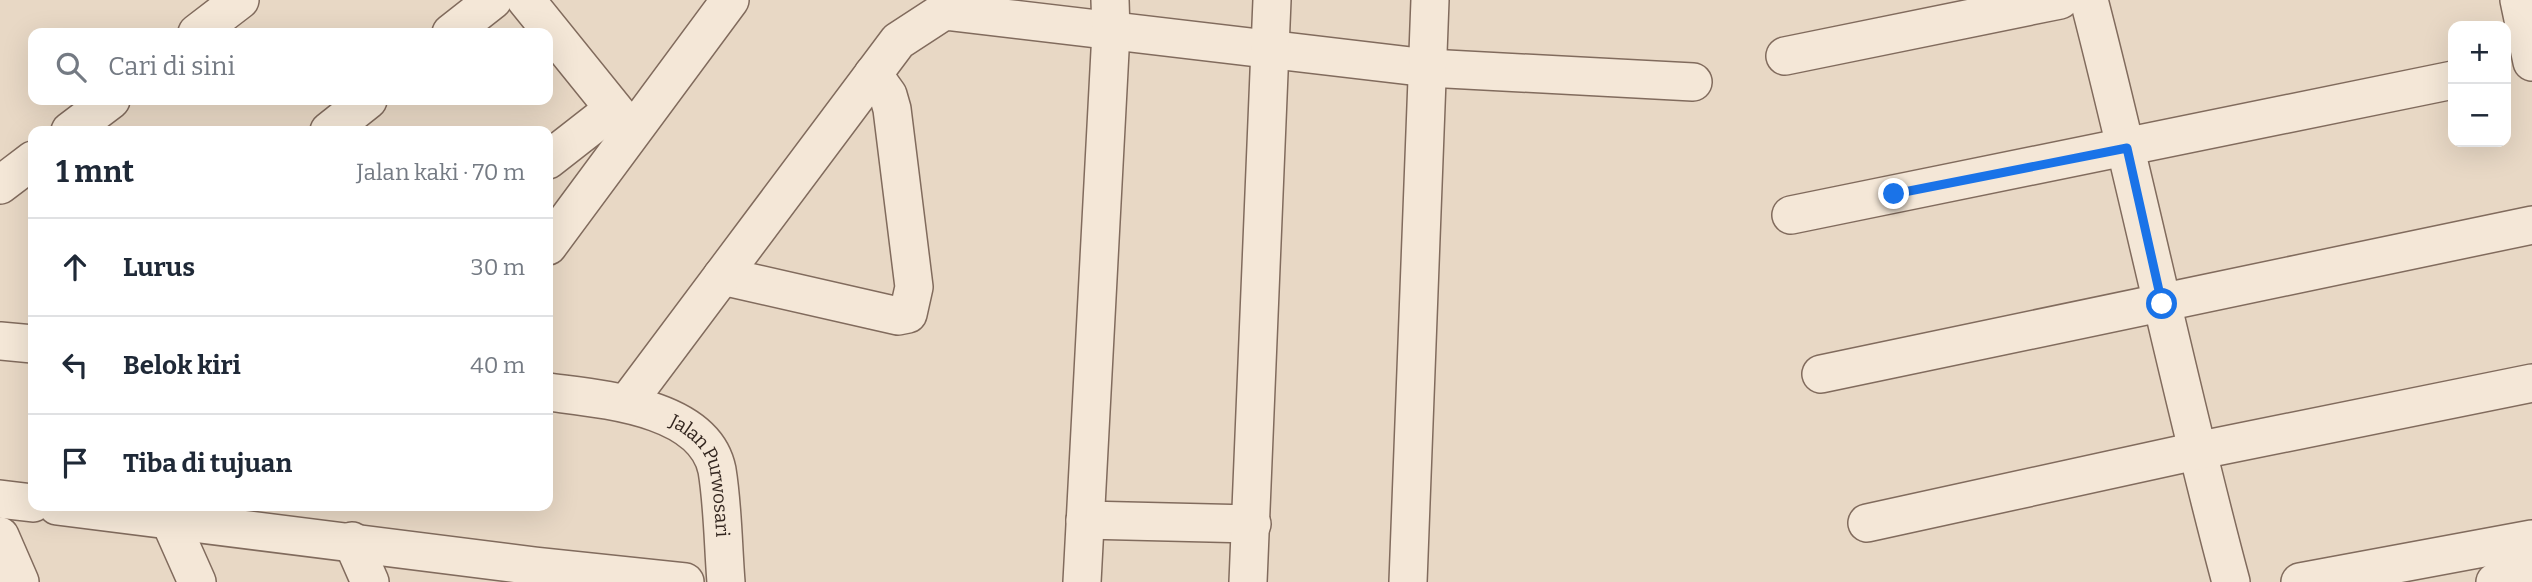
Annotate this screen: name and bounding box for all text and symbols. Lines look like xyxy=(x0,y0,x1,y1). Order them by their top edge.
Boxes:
map controls xyxy=(2448,21,2511,147)
button: + xyxy=(2448,21,2511,84)
search box xyxy=(28,28,553,105)
icon: search xyxy=(52,48,90,86)
text: Cari di sini xyxy=(108,51,235,82)
button: − xyxy=(2448,84,2511,147)
text: 1 mnt xyxy=(56,154,134,190)
text: Jalan kaki · 70 m xyxy=(356,158,525,186)
route end xyxy=(1878,178,1909,209)
icon: ahead xyxy=(56,248,94,286)
text: Lurus xyxy=(123,252,195,283)
text: 30 m xyxy=(471,253,525,281)
route start xyxy=(2146,288,2177,319)
icon: left xyxy=(56,346,94,384)
text: Belok kiri xyxy=(123,350,241,381)
text: 40 m xyxy=(470,351,525,379)
street label: Jalan Purwosari xyxy=(665,409,734,538)
icon: arrive xyxy=(56,444,94,482)
text: Tiba di tujuan xyxy=(123,448,292,479)

